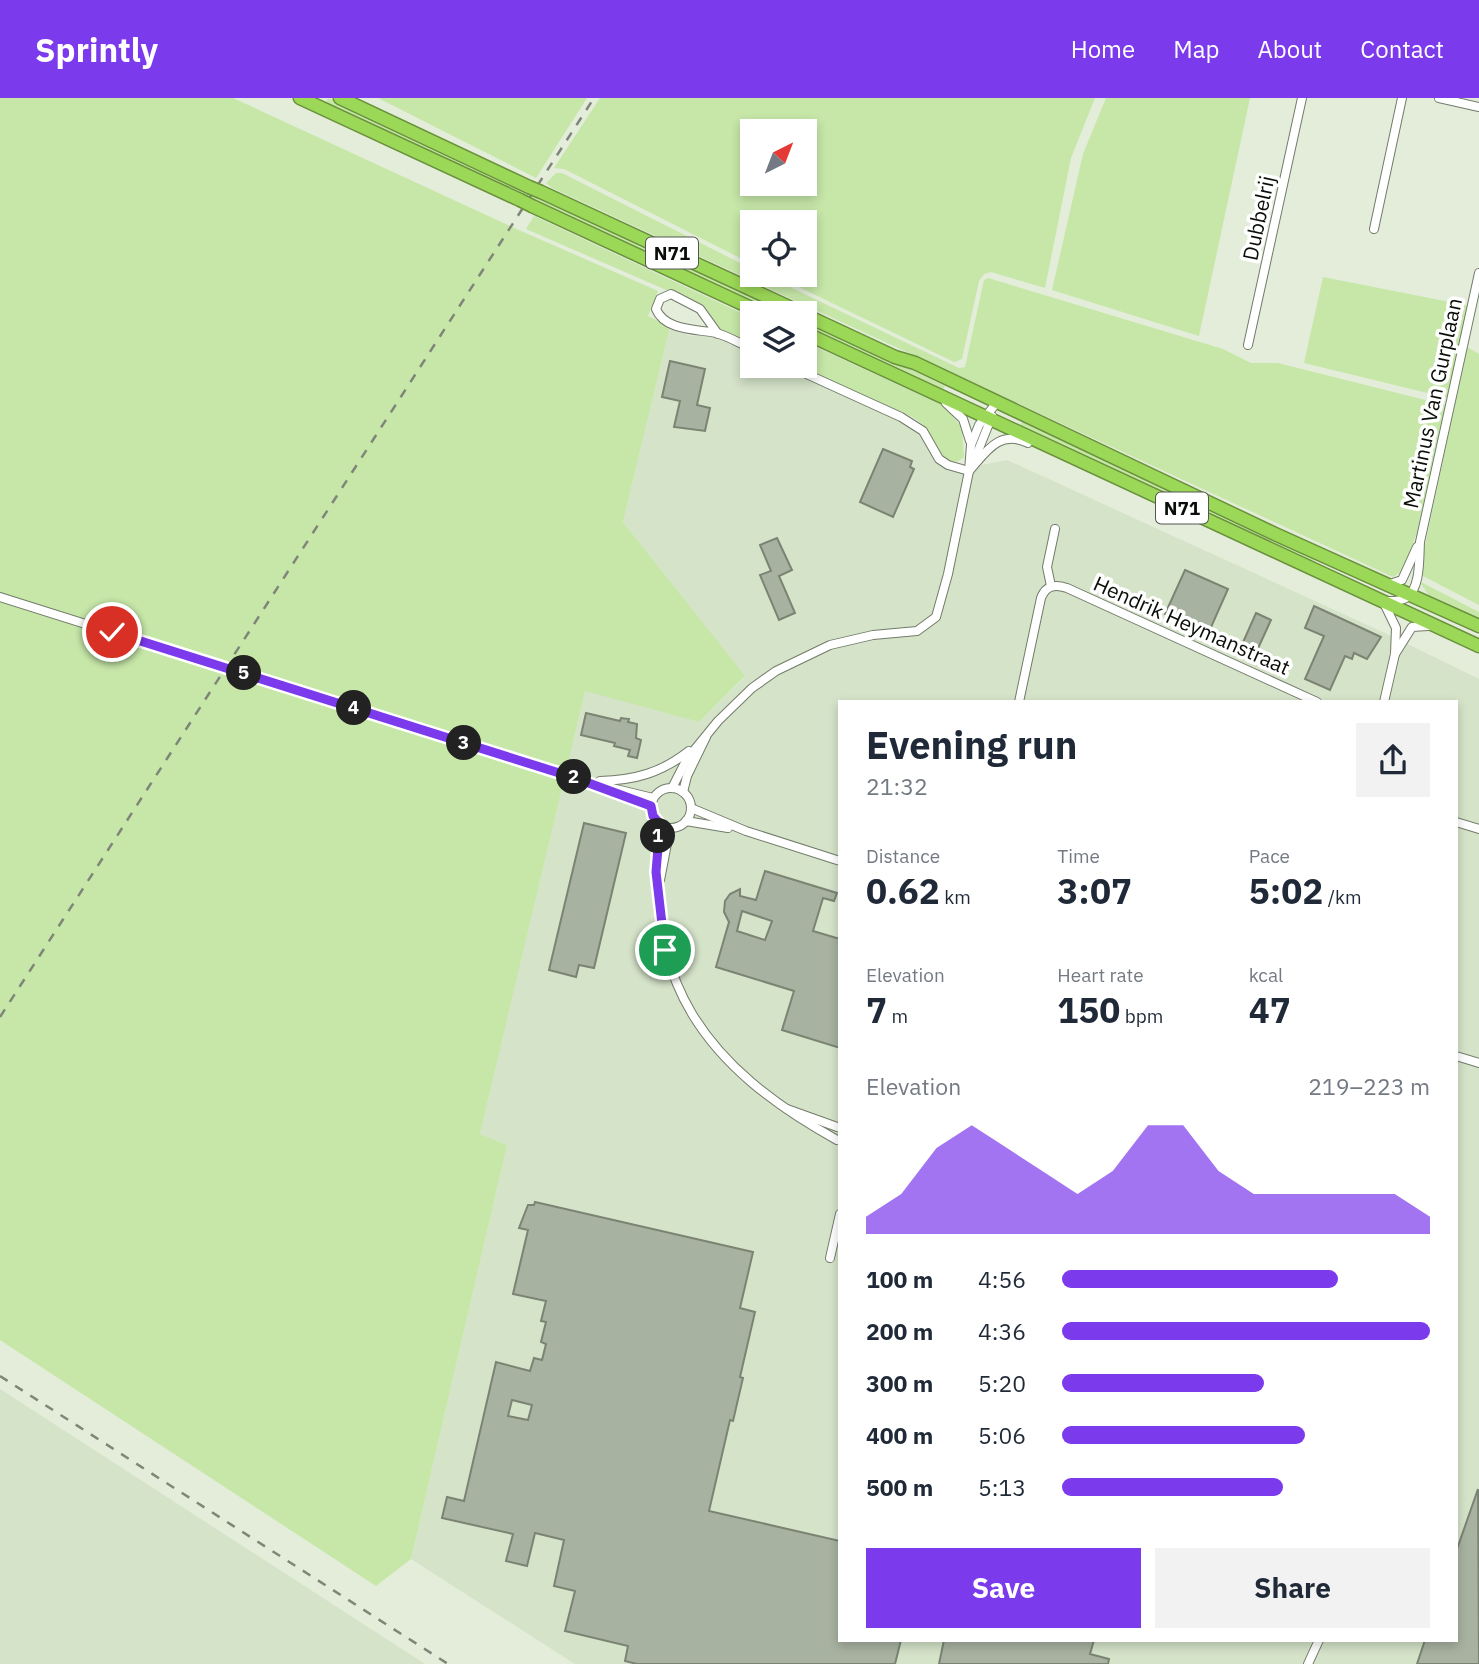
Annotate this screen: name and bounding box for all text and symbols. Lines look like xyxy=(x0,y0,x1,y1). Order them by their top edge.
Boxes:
text: Sprintly xyxy=(35,28,158,71)
text: Home xyxy=(1071,33,1135,65)
text: Map xyxy=(1173,33,1219,65)
text: About xyxy=(1257,33,1322,65)
text: Contact xyxy=(1360,33,1444,65)
north arrow xyxy=(740,119,817,196)
map controls xyxy=(740,119,817,378)
street label: Dubbelrij xyxy=(1235,173,1281,263)
button: locate xyxy=(740,210,817,287)
road number: N71 xyxy=(646,238,698,268)
street label: Martinus Van Gurplaan xyxy=(1396,295,1468,511)
button: layers xyxy=(740,301,817,378)
road number: N71 xyxy=(1156,492,1208,524)
street label: Hendrik Heymanstraat xyxy=(1089,569,1295,681)
pin xyxy=(82,602,142,662)
icon: check xyxy=(93,613,131,651)
pin: 5 xyxy=(226,656,262,690)
text: 5 xyxy=(238,660,249,684)
pin: 4 xyxy=(336,690,372,726)
text: 4 xyxy=(348,695,359,719)
text: Evening run xyxy=(866,720,1077,769)
button: share xyxy=(1356,723,1430,797)
pin: 3 xyxy=(447,726,482,760)
text: 3 xyxy=(458,730,469,754)
pin: 2 xyxy=(556,760,592,794)
text: 2 xyxy=(568,764,579,788)
text: 21:32 xyxy=(866,771,928,801)
pin: 1 xyxy=(640,818,676,854)
text: 1 xyxy=(652,823,663,847)
text: Distance xyxy=(866,844,940,868)
text: Time xyxy=(1057,844,1100,868)
text: Pace xyxy=(1249,844,1290,868)
text: 0.62 xyxy=(866,868,940,914)
text: 3:07 xyxy=(1057,868,1132,914)
text: 5:02 xyxy=(1249,868,1323,914)
text: km xyxy=(940,885,971,909)
text: /km xyxy=(1323,885,1362,909)
pin xyxy=(635,920,695,980)
icon: arrive xyxy=(646,931,684,969)
text: Elevation xyxy=(866,963,945,987)
text: Heart rate xyxy=(1057,963,1144,987)
text: kcal xyxy=(1249,963,1283,987)
text: 7 xyxy=(866,987,887,1033)
text: 150 xyxy=(1057,987,1120,1033)
text: 47 xyxy=(1249,987,1291,1033)
text: m xyxy=(887,1004,908,1028)
text: bpm xyxy=(1120,1004,1163,1028)
text: Elevation xyxy=(866,1071,961,1101)
text: 219–223 m xyxy=(1308,1071,1430,1101)
text: 100 m xyxy=(866,1264,933,1294)
text: 4:56 xyxy=(978,1264,1026,1294)
text: 200 m xyxy=(866,1316,933,1346)
text: 4:36 xyxy=(978,1316,1026,1346)
text: 300 m xyxy=(866,1368,933,1398)
text: 5:20 xyxy=(978,1368,1026,1398)
text: 400 m xyxy=(866,1420,933,1450)
text: 5:06 xyxy=(978,1420,1026,1450)
text: 500 m xyxy=(866,1472,933,1502)
text: 5:13 xyxy=(978,1472,1026,1502)
button: Save xyxy=(866,1548,1141,1628)
button: Share xyxy=(1155,1548,1430,1628)

